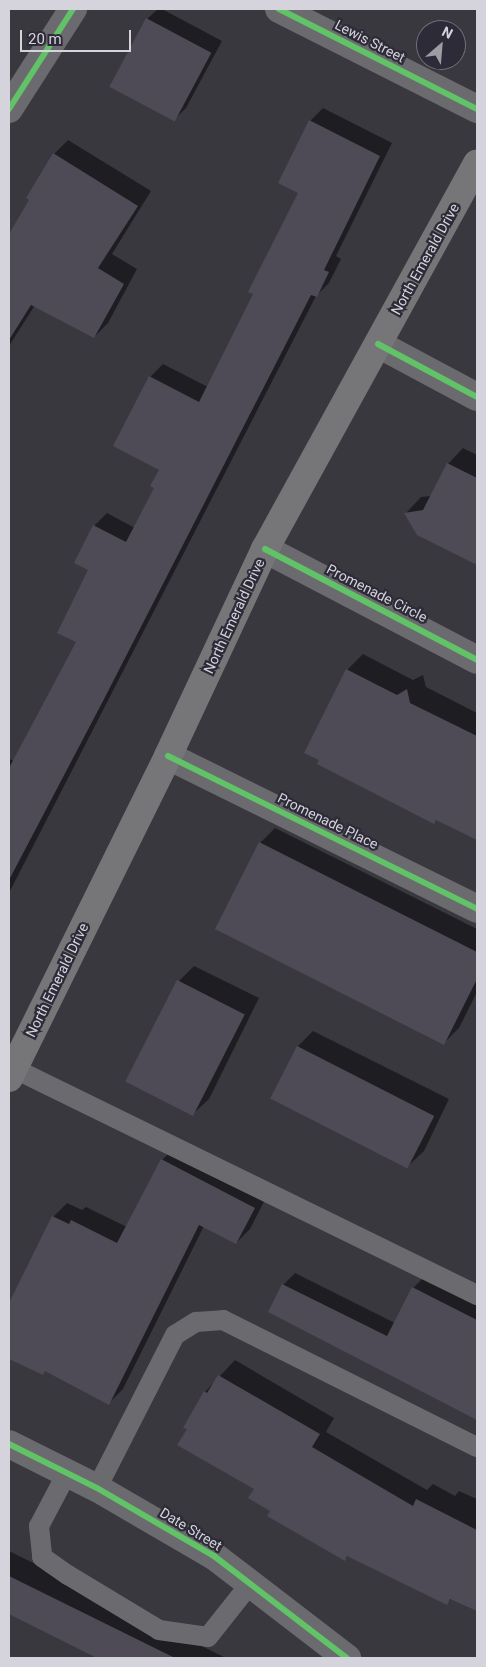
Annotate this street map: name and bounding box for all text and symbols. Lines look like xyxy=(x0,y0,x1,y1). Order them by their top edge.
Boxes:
street label: Lewis Street xyxy=(332,16,408,66)
scale bar xyxy=(22,20,134,52)
north arrow xyxy=(416,20,466,70)
text: N xyxy=(439,23,455,42)
text: 20 m xyxy=(28,30,62,48)
street label: North Emerald Drive xyxy=(387,200,463,318)
street label: North Emerald Drive xyxy=(200,556,268,676)
street label: Promenade Circle xyxy=(324,560,430,626)
street label: Promenade Place xyxy=(275,789,381,853)
street label: North Emerald Drive xyxy=(22,920,92,1040)
street label: Date Street xyxy=(157,1504,225,1554)

